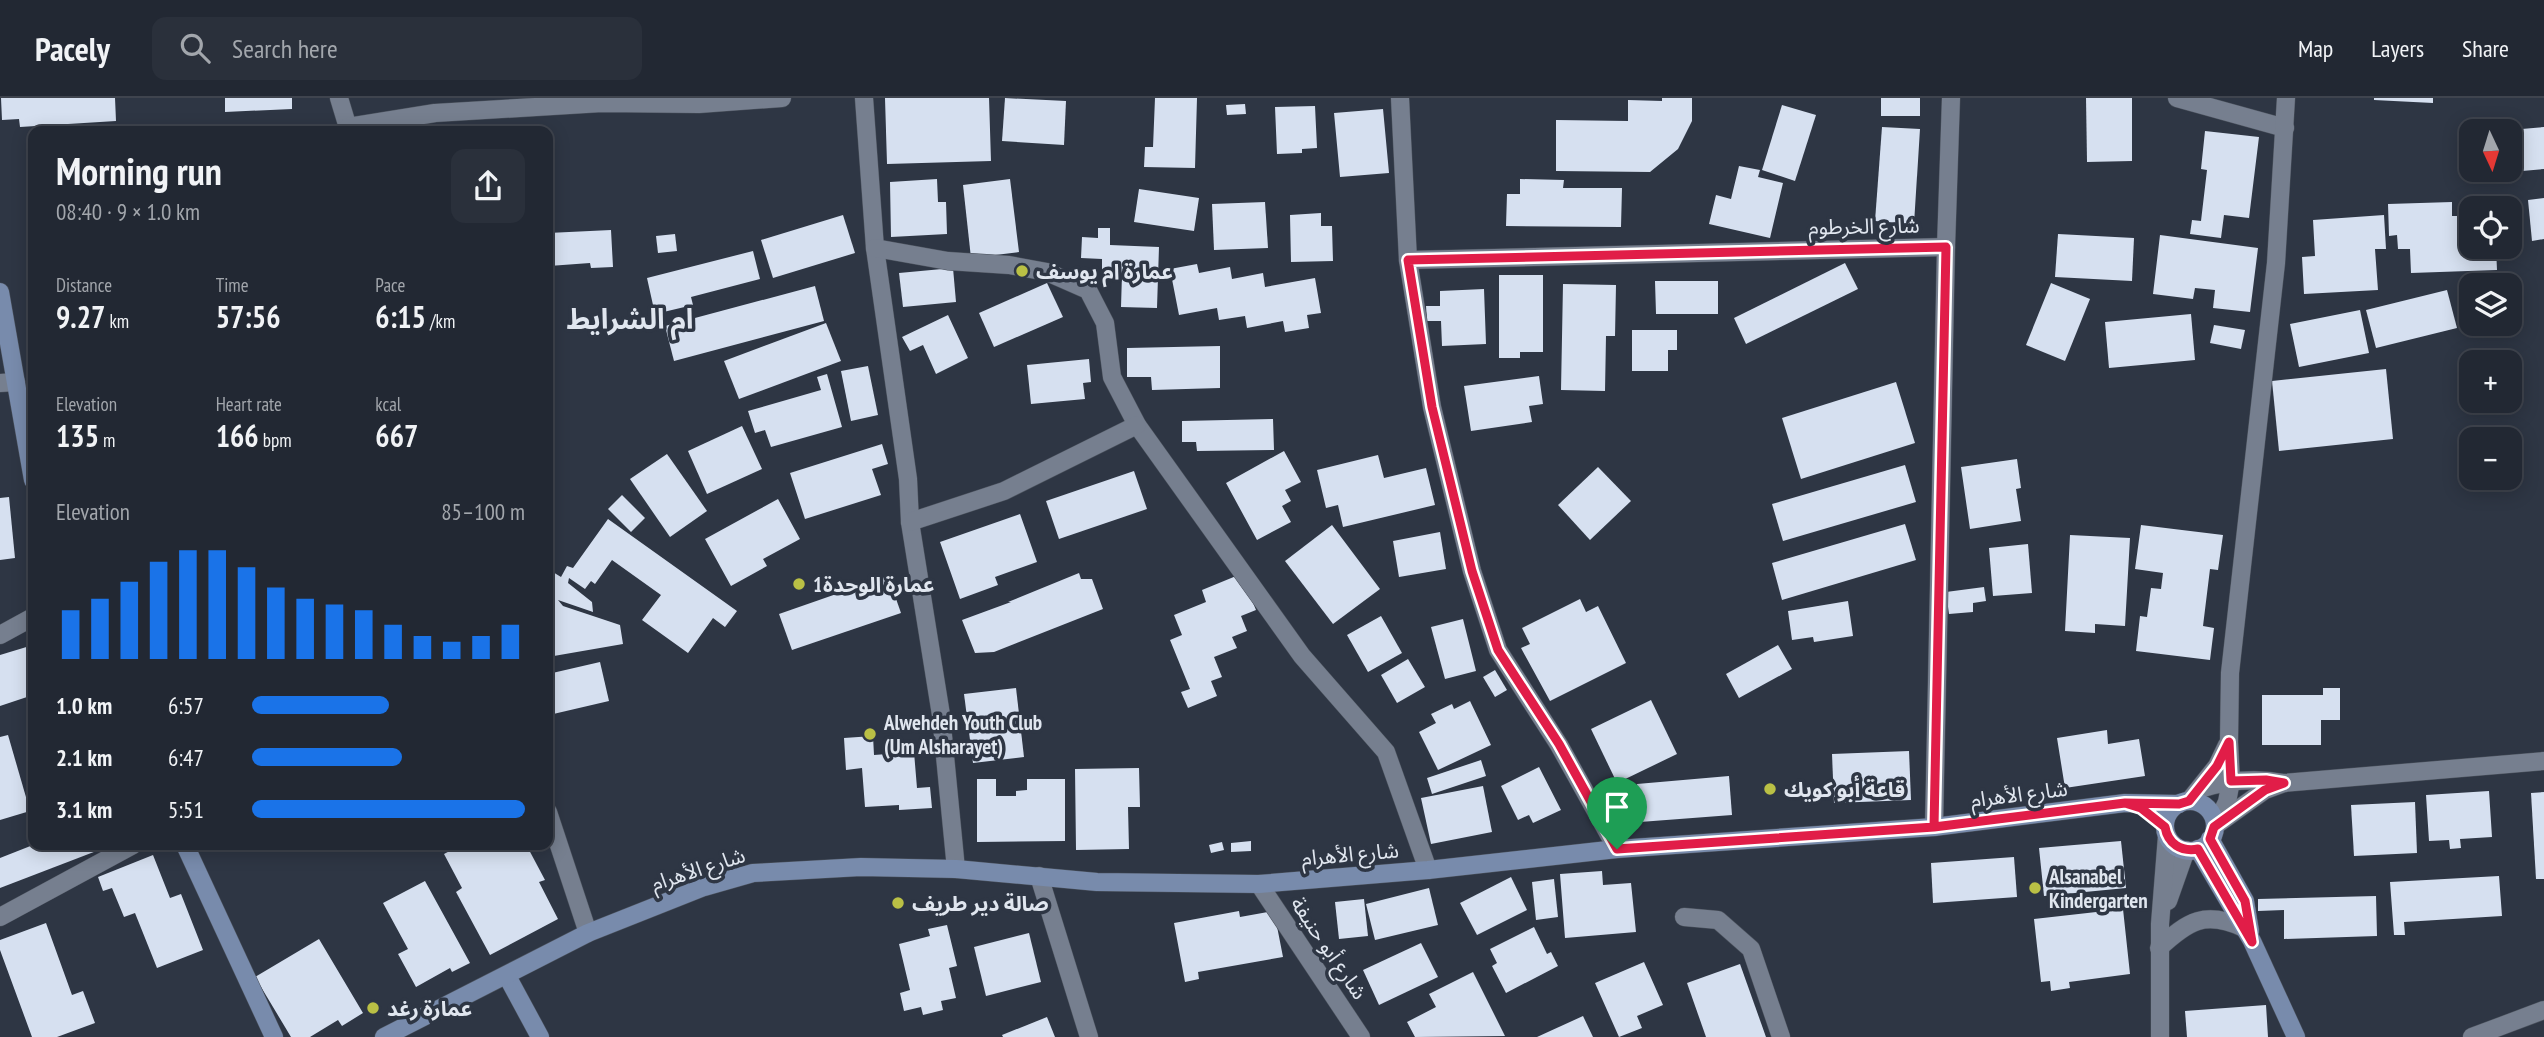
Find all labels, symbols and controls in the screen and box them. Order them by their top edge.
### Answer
search box [152,17,642,80]
text: Pacely [35,27,110,70]
icon: search [176,29,214,67]
text: Search here [232,32,338,65]
text: Map [2298,33,2333,64]
text: Layers [2371,33,2424,64]
text: Share [2462,33,2509,64]
north arrow [2459,119,2522,182]
map controls [2459,119,2522,490]
text: Morning run [56,146,222,195]
button: share [451,149,525,223]
button: locate [2459,196,2522,259]
text: 08:40 · 9 × 1.0 km [56,197,200,226]
street label: شارع الخرطوم [1808,212,1920,243]
place label: عمارة ام يوسف [1036,258,1173,288]
marker: عمارة ام يوسف [1014,263,1030,279]
text: Distance [56,273,112,297]
text: Time [216,273,249,297]
text: Pace [375,273,405,297]
button: layers [2459,273,2522,336]
text: 9.27 [56,297,105,336]
text: 57:56 [216,297,281,336]
text: 6:15 [375,297,426,336]
district label: ام الشرايط [567,300,693,341]
text: km [105,309,129,333]
text: /km [426,309,455,333]
button: + [2459,350,2522,413]
text: Elevation [56,392,117,416]
text: Heart rate [216,392,282,416]
text: kcal [375,392,401,416]
text: 135 [56,416,99,455]
text: 166 [216,416,259,455]
text: 667 [375,416,418,455]
button: − [2459,427,2522,490]
text: m [99,428,115,452]
text: bpm [259,428,292,452]
text: Elevation [56,497,130,526]
text: 85–100 m [441,497,525,526]
place label: عمارة الوحدة1 [813,571,935,598]
marker: عمارة الوحدة1 [791,576,807,592]
text: 1.0 km [56,691,112,720]
text: 6:57 [168,691,204,720]
place label: Alwehdeh Youth Club (Um Alsharayet) [883,709,1042,760]
marker: Alwehdeh Youth Club (Um Alsharayet) [862,726,878,742]
text: 2.1 km [56,743,112,772]
text: 6:47 [168,743,204,772]
place label: قاعة أبو كويك [1784,775,1905,803]
street label: شارع الأهرام [1969,775,2069,816]
pin [1587,777,1647,849]
marker: قاعة أبو كويك [1762,781,1778,797]
icon: arrive [1598,788,1636,826]
text: 3.1 km [56,795,112,824]
text: 5:51 [168,795,204,824]
street label: شارع الأهرام [1300,836,1400,875]
street label: شارع الأهرام [647,841,750,900]
place label: Alsanabel Kindergarten [2048,863,2148,914]
marker: Alsanabel Kindergarten [2027,880,2043,896]
place label: صالة دير طريف [912,890,1049,917]
street label: شارع أبو حنيفة [1283,891,1373,1006]
marker: صالة دير طريف [890,895,906,911]
place label: عمارة رغد [387,995,472,1022]
marker: عمارة رغد [365,1000,381,1016]

